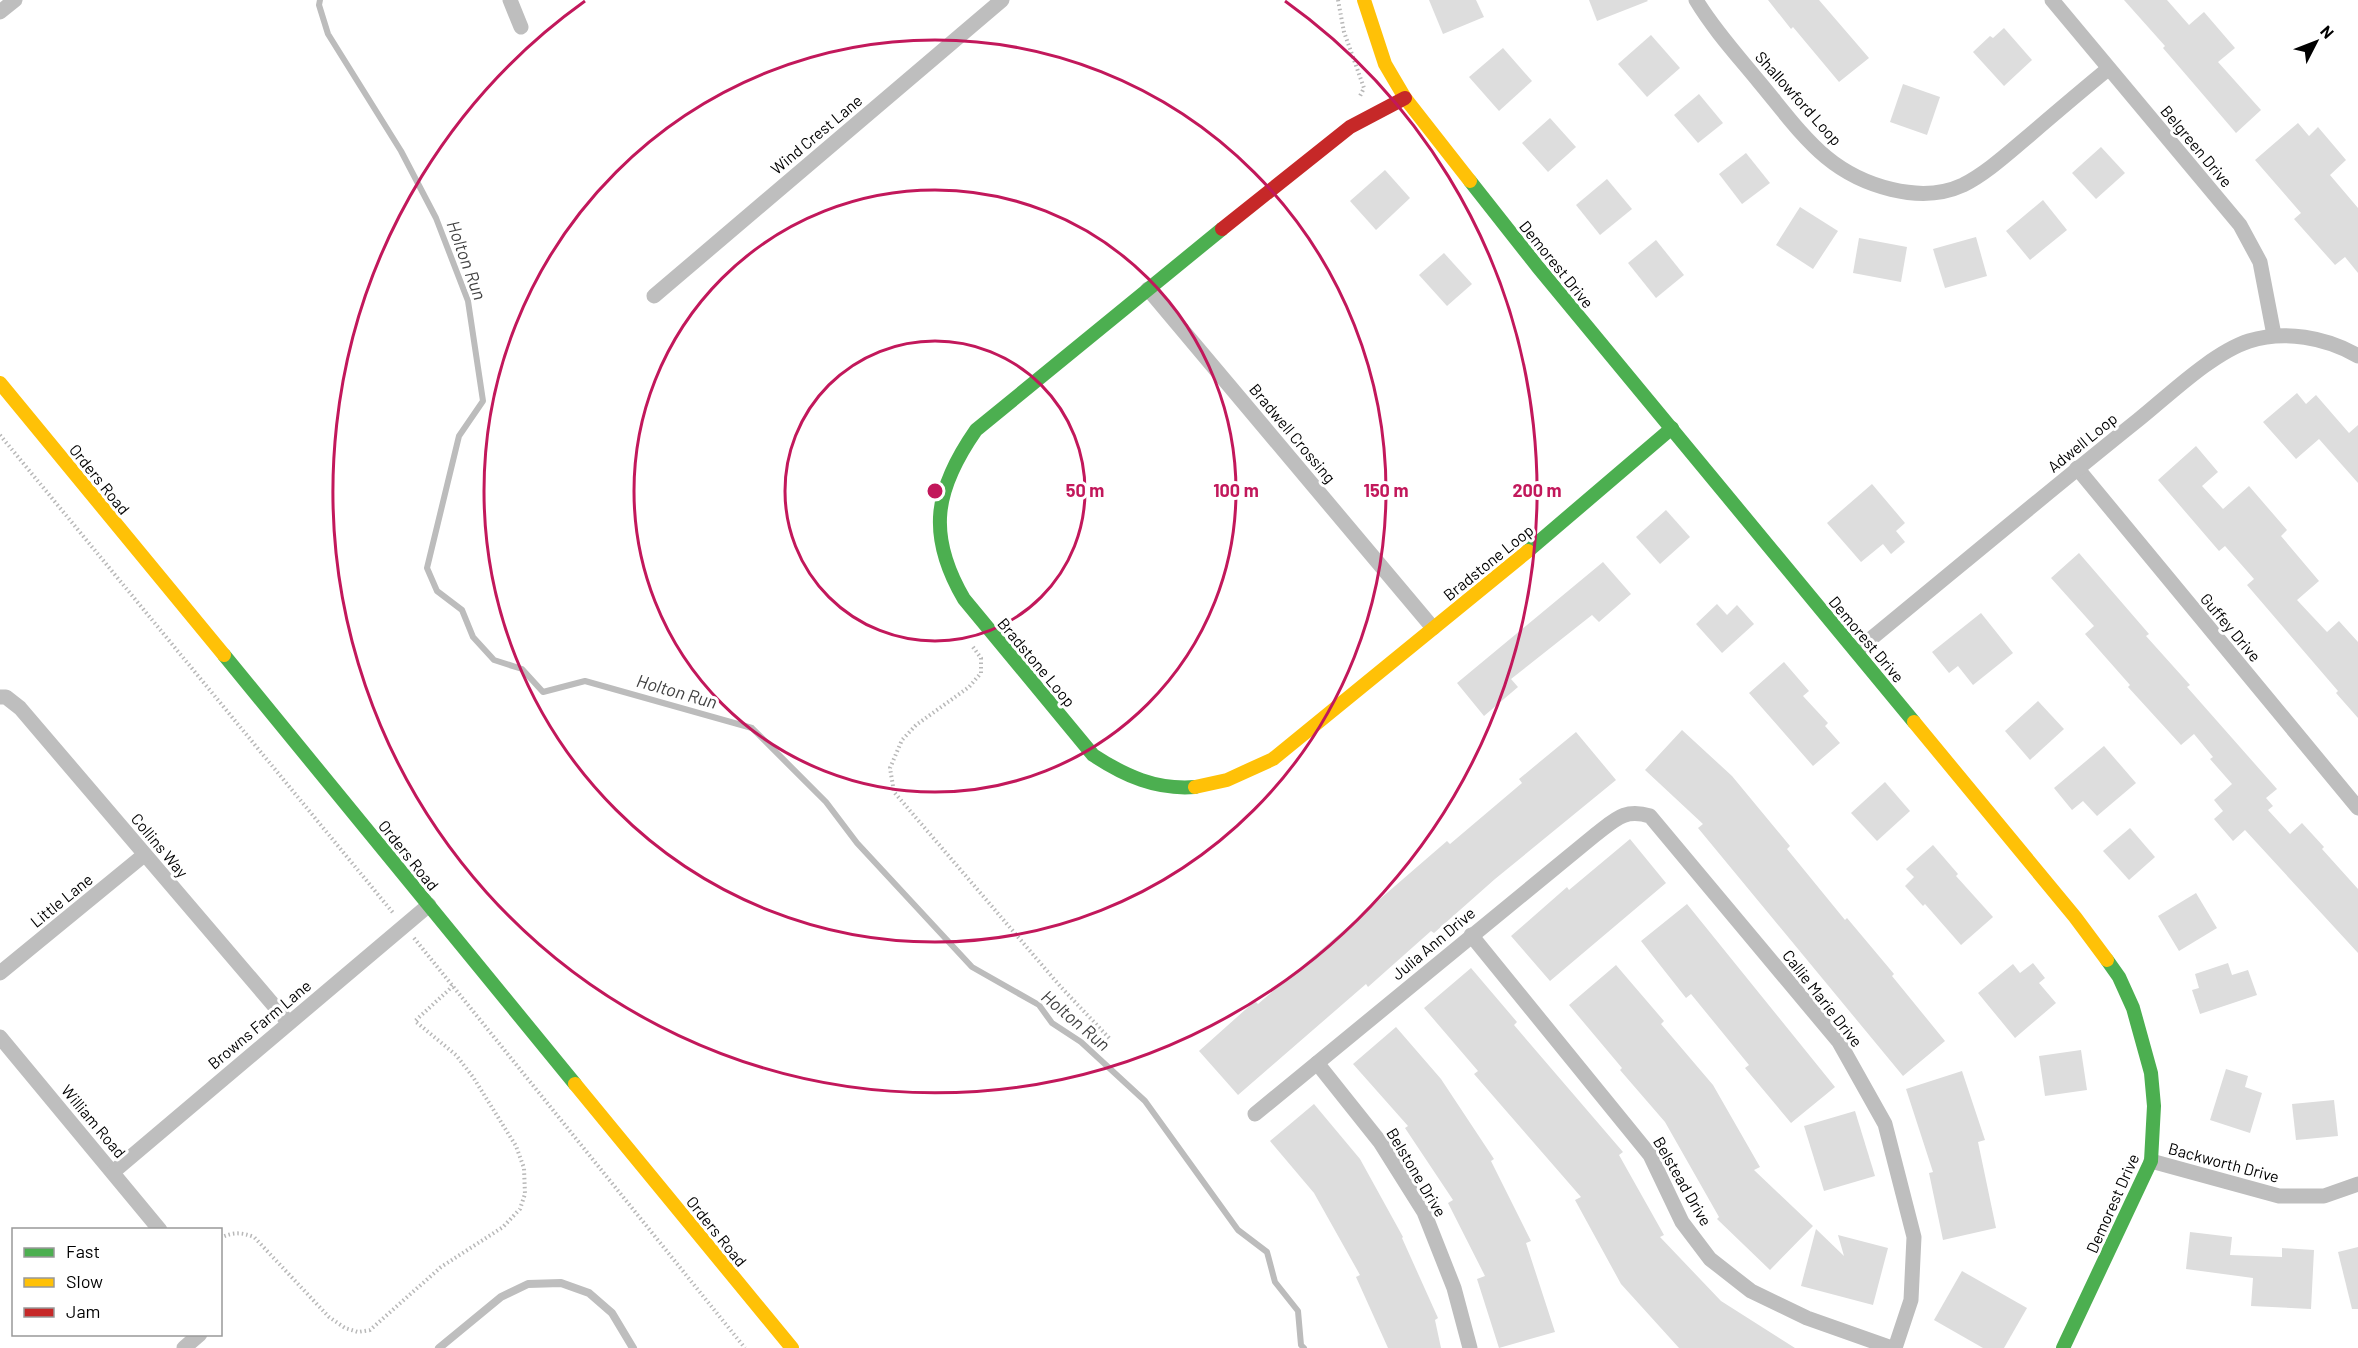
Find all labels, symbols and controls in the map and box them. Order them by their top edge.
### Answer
north arrow [2286,12,2346,72]
text: N [2317,21,2338,42]
street label: Shallowford Loop [1752,47,1846,149]
street label: Wind Crest Lane [766,90,866,178]
street label: Belgreen Drive [2157,101,2237,191]
water label: Holton Run [442,217,492,303]
street label: Demorest Drive [1516,217,1598,311]
street label: Bradwell Crossing [1246,380,1340,486]
street label: Adwell Loop [2043,408,2121,476]
street label: Orders Road [66,440,134,518]
text: 50 m [1066,479,1104,501]
text: 100 m [1213,479,1259,501]
text: 150 m [1364,479,1408,501]
text: 200 m [1512,479,1562,501]
centre of rings [925,481,945,501]
street label: Bradstone Loop [1439,520,1537,604]
street label: Guffey Drive [2197,589,2265,665]
street label: Demorest Drive [1825,592,1909,686]
street label: Bradstone Loop [994,614,1080,710]
water label: Holton Run [634,669,720,713]
street label: Collins Way [128,809,193,881]
street label: Orders Road [375,816,443,894]
street label: Little Lane [26,869,96,931]
street label: Julia Ann Drive [1388,903,1478,983]
street label: Callie Marie Drive [1779,946,1867,1050]
street label: Browns Farm Lane [204,975,314,1073]
water label: Holton Run [1037,985,1115,1055]
street label: William Road [58,1081,130,1161]
street label: Belstone Drive [1383,1124,1451,1220]
street label: Belstead Drive [1650,1133,1716,1229]
street label: Backworth Drive [2167,1138,2281,1186]
street label: Demorest Drive [2082,1150,2142,1256]
street label: Orders Road [683,1192,751,1270]
legend [12,1228,222,1336]
text: Fast [66,1240,100,1262]
text: Slow [66,1270,103,1292]
text: Jam [66,1300,100,1322]

